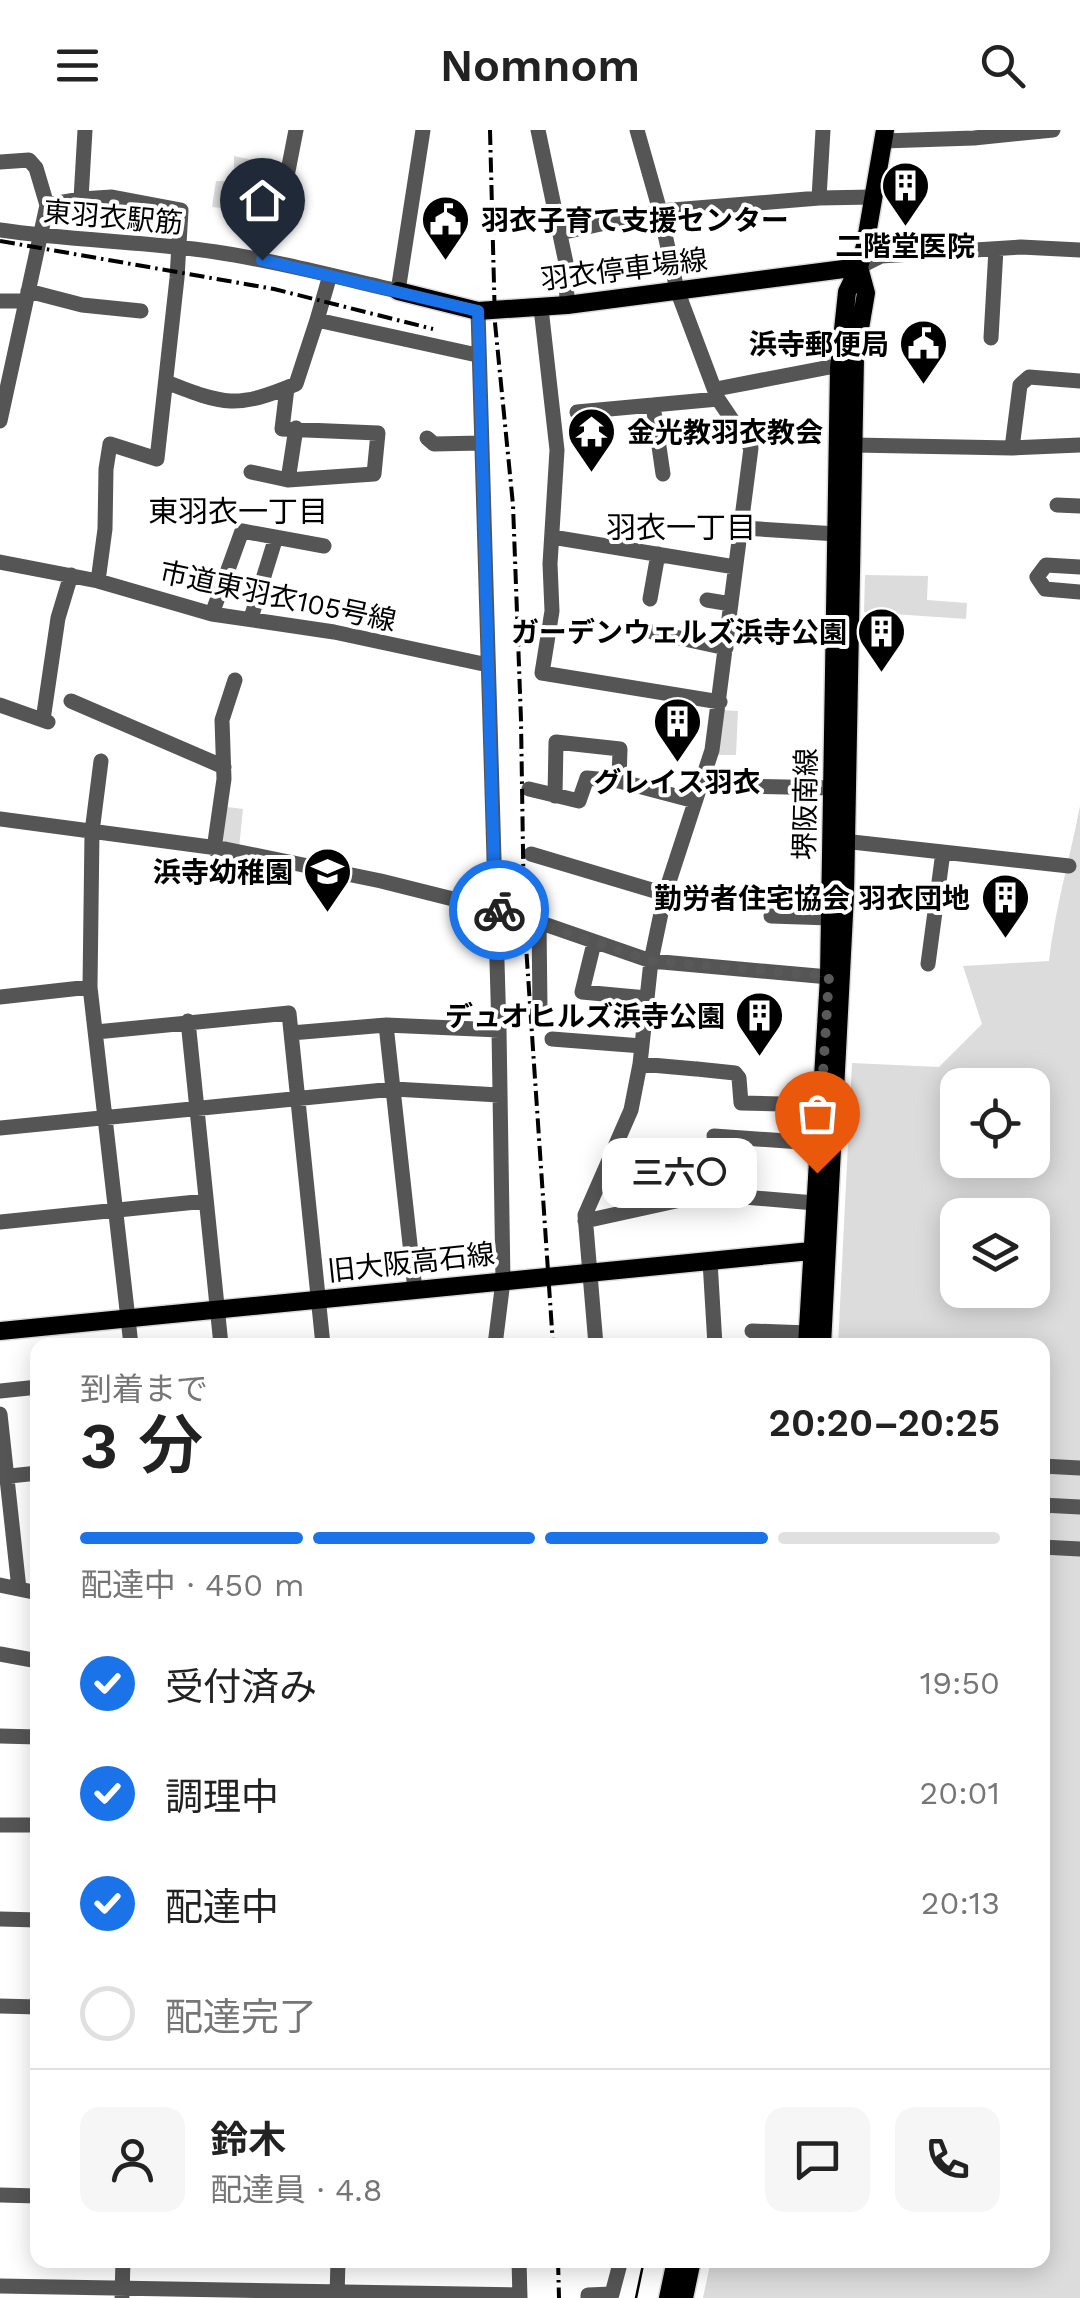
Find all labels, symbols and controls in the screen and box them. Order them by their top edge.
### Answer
icon: menu [50,38,105,93]
icon: search [975,38,1030,93]
text: Nomnom [440,39,640,92]
pin [220,158,305,261]
building icon: 二階堂医院 [879,160,931,228]
icon: home [235,173,290,228]
public building icon: 羽衣子育て支援センター [420,194,472,262]
street label: 東羽衣駅筋 [42,195,184,240]
place label: 羽衣子育て支援センター [481,204,789,237]
place label: 二階堂医院 [835,230,975,263]
street label: 羽衣停車場線 [539,243,709,296]
public building icon: 浜寺郵便局 [898,318,950,386]
place label: 浜寺郵便局 [749,328,889,361]
temple icon: 金光教羽衣教会 [566,406,618,474]
place label: 金光教羽衣教会 [627,416,823,449]
district label: 東羽衣一丁目 [148,494,328,529]
district label: 羽衣一丁目 [606,510,756,545]
street label: 市道東羽衣105号線 [157,555,399,638]
building icon: ガーデンウェルズ浜寺公園 [856,606,908,674]
place label: ガーデンウェルズ浜寺公園 [511,616,847,649]
building icon: グレイス羽衣 [651,696,703,764]
street label: 堺阪南線 [788,748,823,860]
place label: グレイス羽衣 [593,766,761,799]
school or university icon: 浜寺幼稚園 [302,846,354,914]
place label: 浜寺幼稚園 [153,856,293,889]
courier [449,860,549,960]
building icon: 勤労者住宅協会 羽衣団地 [979,872,1031,940]
place label: 勤労者住宅協会 羽衣団地 [654,882,970,915]
icon: bike [472,883,527,938]
building icon: デュオヒルズ浜寺公園 [734,990,786,1058]
place label: デュオヒルズ浜寺公園 [445,1000,725,1033]
map controls [940,1068,1050,1308]
button: locate [940,1068,1050,1178]
pin [775,1071,860,1174]
icon: bag [790,1086,845,1141]
callout: 三六〇 [602,1138,757,1208]
text: 三六〇 [631,1154,728,1192]
button: layers [940,1198,1050,1308]
street label: 旧大阪高石線 [326,1237,496,1288]
text: 到着まで [80,1370,208,1408]
text: 20:20–20:25 [769,1401,1000,1445]
text: 3 分 [80,1408,203,1484]
text: 配達中 · 450 m [80,1566,305,1604]
icon: check [80,1656,135,1711]
text: 19:50 [920,1664,1000,1702]
text: 受付済み [165,1665,317,1709]
icon: check [80,1766,135,1821]
text: 20:01 [920,1774,1000,1812]
text: 調理中 [165,1775,279,1819]
icon: check [80,1876,135,1931]
text: 20:13 [921,1884,1000,1922]
text: 配達中 [165,1885,279,1929]
text: 配達完了 [165,1995,317,2039]
button: person [80,2107,185,2212]
button: chat [765,2107,870,2212]
button: phone [895,2107,1000,2212]
text: 鈴木 [210,2118,286,2162]
text: 配達員 · 4.8 [210,2171,382,2209]

